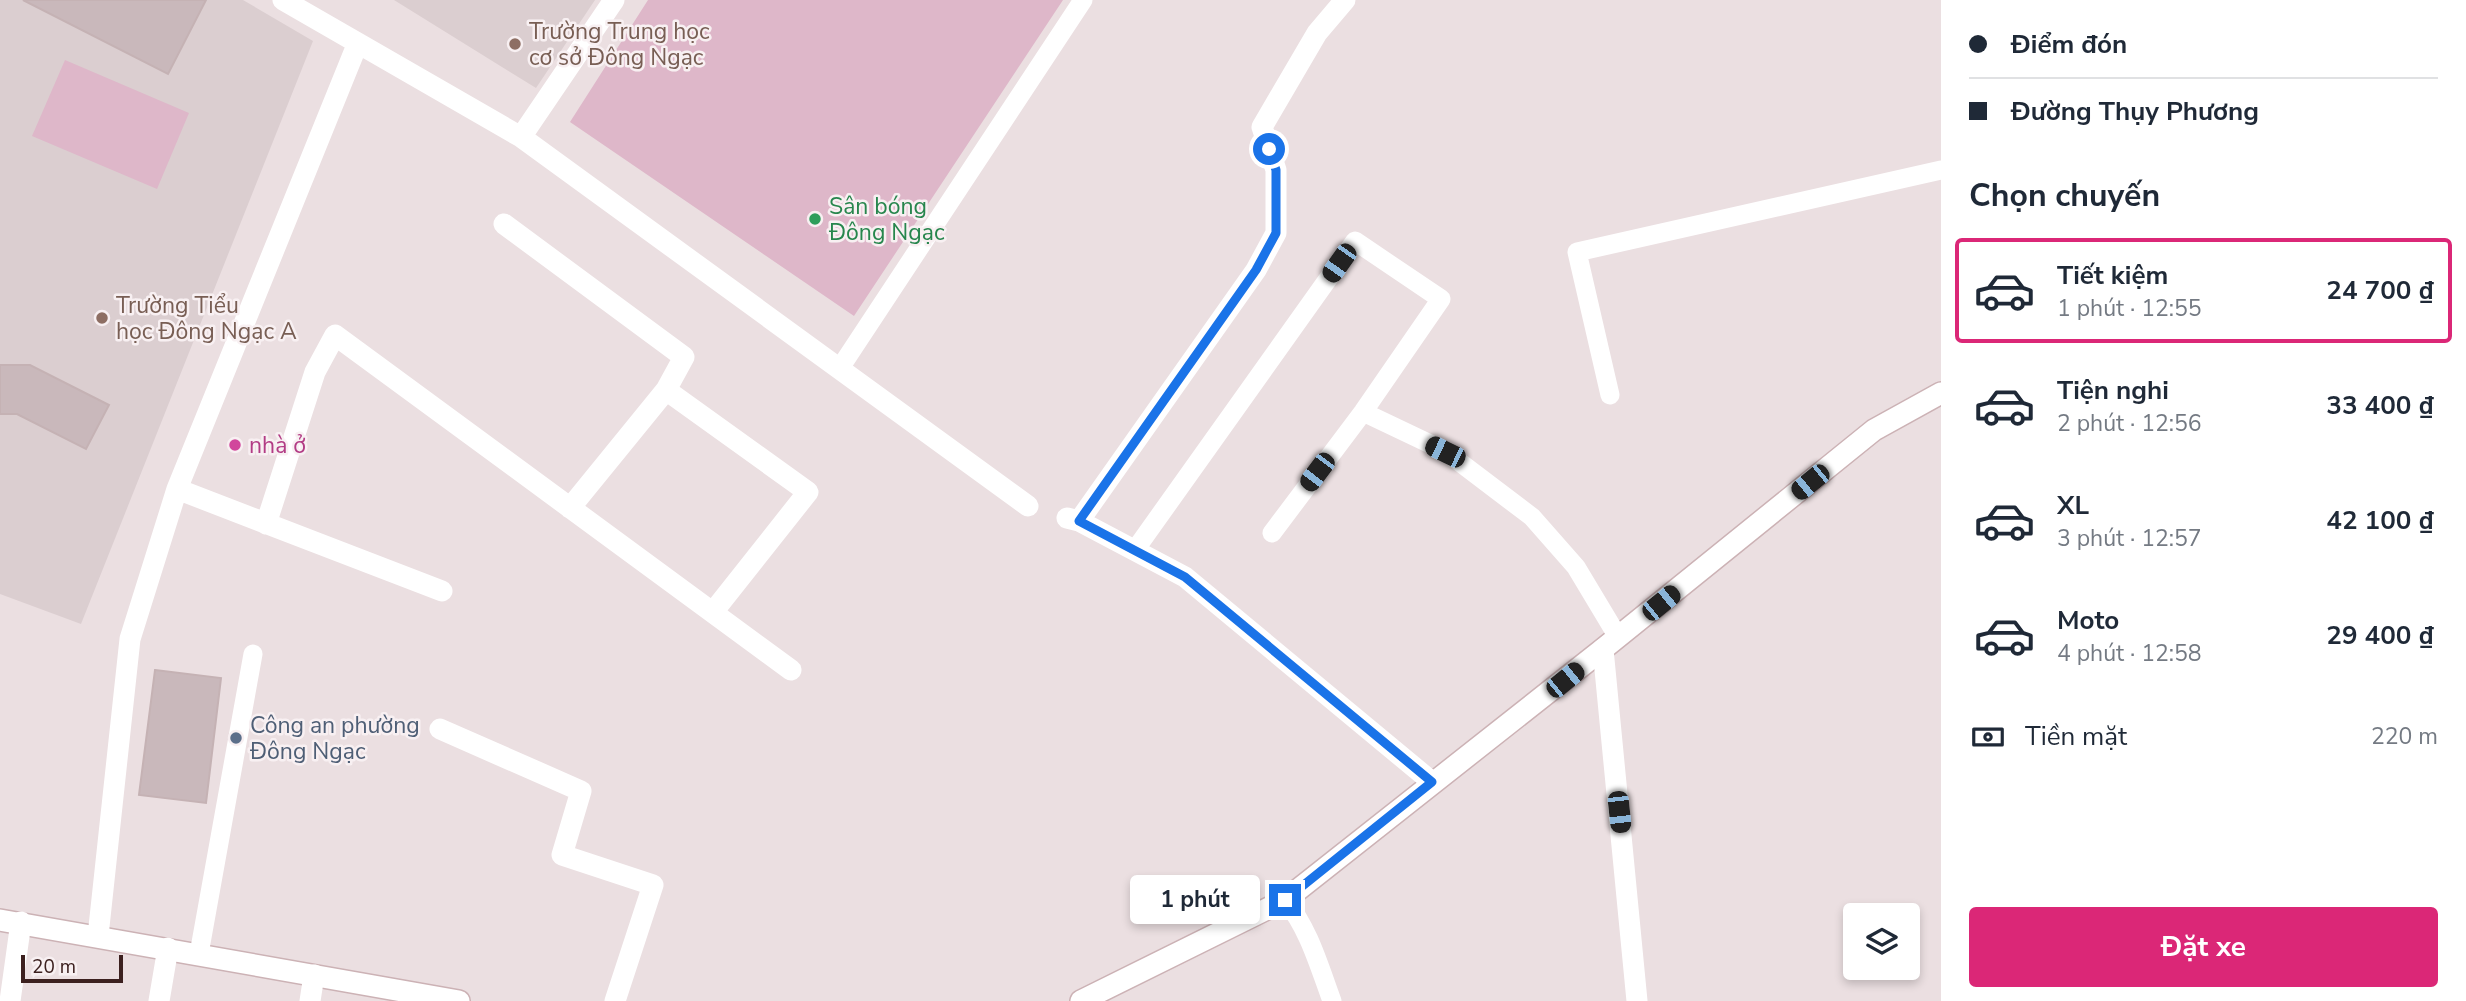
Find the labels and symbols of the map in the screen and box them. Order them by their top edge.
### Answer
place label: Trường Trung học cơ sở Đông Ngạc [529,16,710,73]
marker: Trường Trung học cơ sở Đông Ngạc [507,36,523,52]
route start [1253,133,1285,165]
place label: Sân bóng Đông Ngạc [828,191,945,248]
marker: Sân bóng Đông Ngạc [807,211,823,227]
car [1319,240,1360,286]
place label: Trường Tiểu học Đông Ngạc A [116,290,297,347]
marker: Trường Tiểu học Đông Ngạc A [94,310,110,326]
place label: nhà ở [249,430,306,461]
car [1422,433,1469,471]
marker: nhà ở [227,437,243,453]
car [1296,449,1339,495]
car [1788,461,1833,503]
car [1639,582,1684,624]
car [1543,659,1588,701]
place label: Công an phường Đông Ngạc [249,710,420,767]
marker: Công an phường Đông Ngạc [228,730,244,746]
car [1607,790,1632,834]
callout: 1 phút [1131,876,1260,925]
route end [1269,884,1301,916]
scale bar [21,952,122,984]

